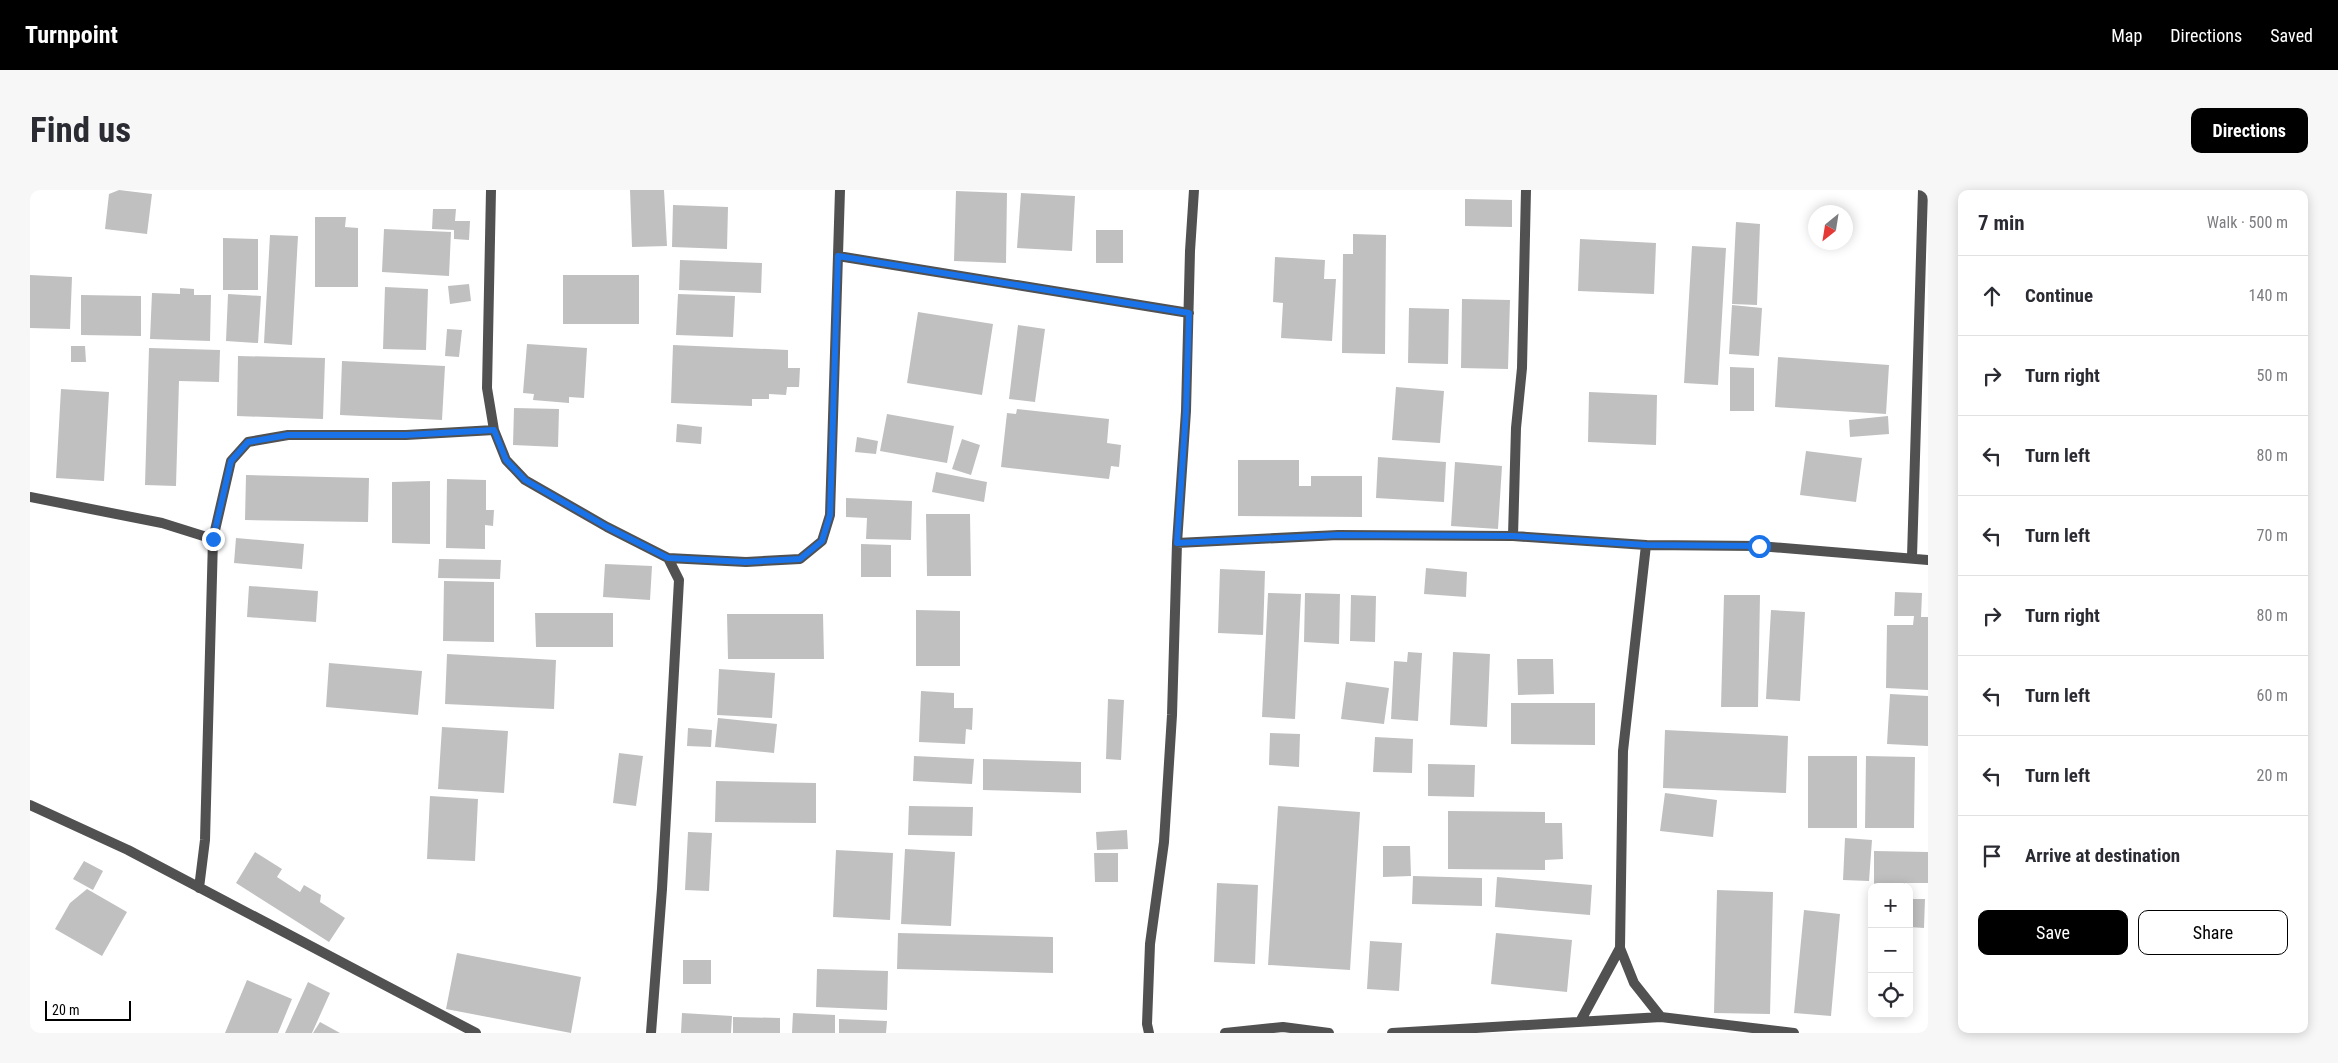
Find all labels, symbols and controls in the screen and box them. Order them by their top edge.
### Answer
text: Turnpoint [25,21,118,49]
text: Map [2111,25,2142,46]
text: Directions [2170,25,2242,46]
text: Saved [2270,25,2313,46]
button: Directions [2191,108,2308,153]
text: Find us [30,110,131,151]
north arrow [1808,205,1853,250]
text: 7 min [1978,211,2025,235]
text: Walk · 500 m [2207,213,2288,232]
icon: ahead [1978,282,2006,310]
text: Continue [2025,284,2093,307]
text: 140 m [2249,286,2288,305]
icon: right [1978,362,2006,390]
text: Turn right [2025,364,2100,387]
text: 50 m [2256,366,2288,385]
icon: left [1978,442,2006,470]
text: Turn left [2025,444,2090,467]
text: 80 m [2256,446,2288,465]
icon: left [1978,522,2006,550]
text: Turn left [2025,524,2090,547]
text: 70 m [2256,526,2288,545]
route end [202,528,225,551]
route start [1748,535,1771,558]
icon: right [1978,602,2006,630]
text: Turn right [2025,604,2100,627]
text: 80 m [2256,606,2288,625]
icon: left [1978,682,2006,710]
text: Turn left [2025,684,2090,707]
text: 60 m [2256,686,2288,705]
icon: left [1978,762,2006,790]
text: Turn left [2025,764,2090,787]
text: 20 m [2256,766,2288,785]
icon: arrive [1978,842,2006,870]
text: Arrive at destination [2025,844,2180,867]
map controls [1868,883,1913,1018]
button: + [1868,883,1913,928]
button: Save [1978,910,2128,955]
button: Share [2138,910,2288,955]
button: − [1868,928,1913,973]
button: locate [1868,973,1913,1018]
scale bar [45,998,131,1021]
text: 20 m [52,1002,80,1018]

